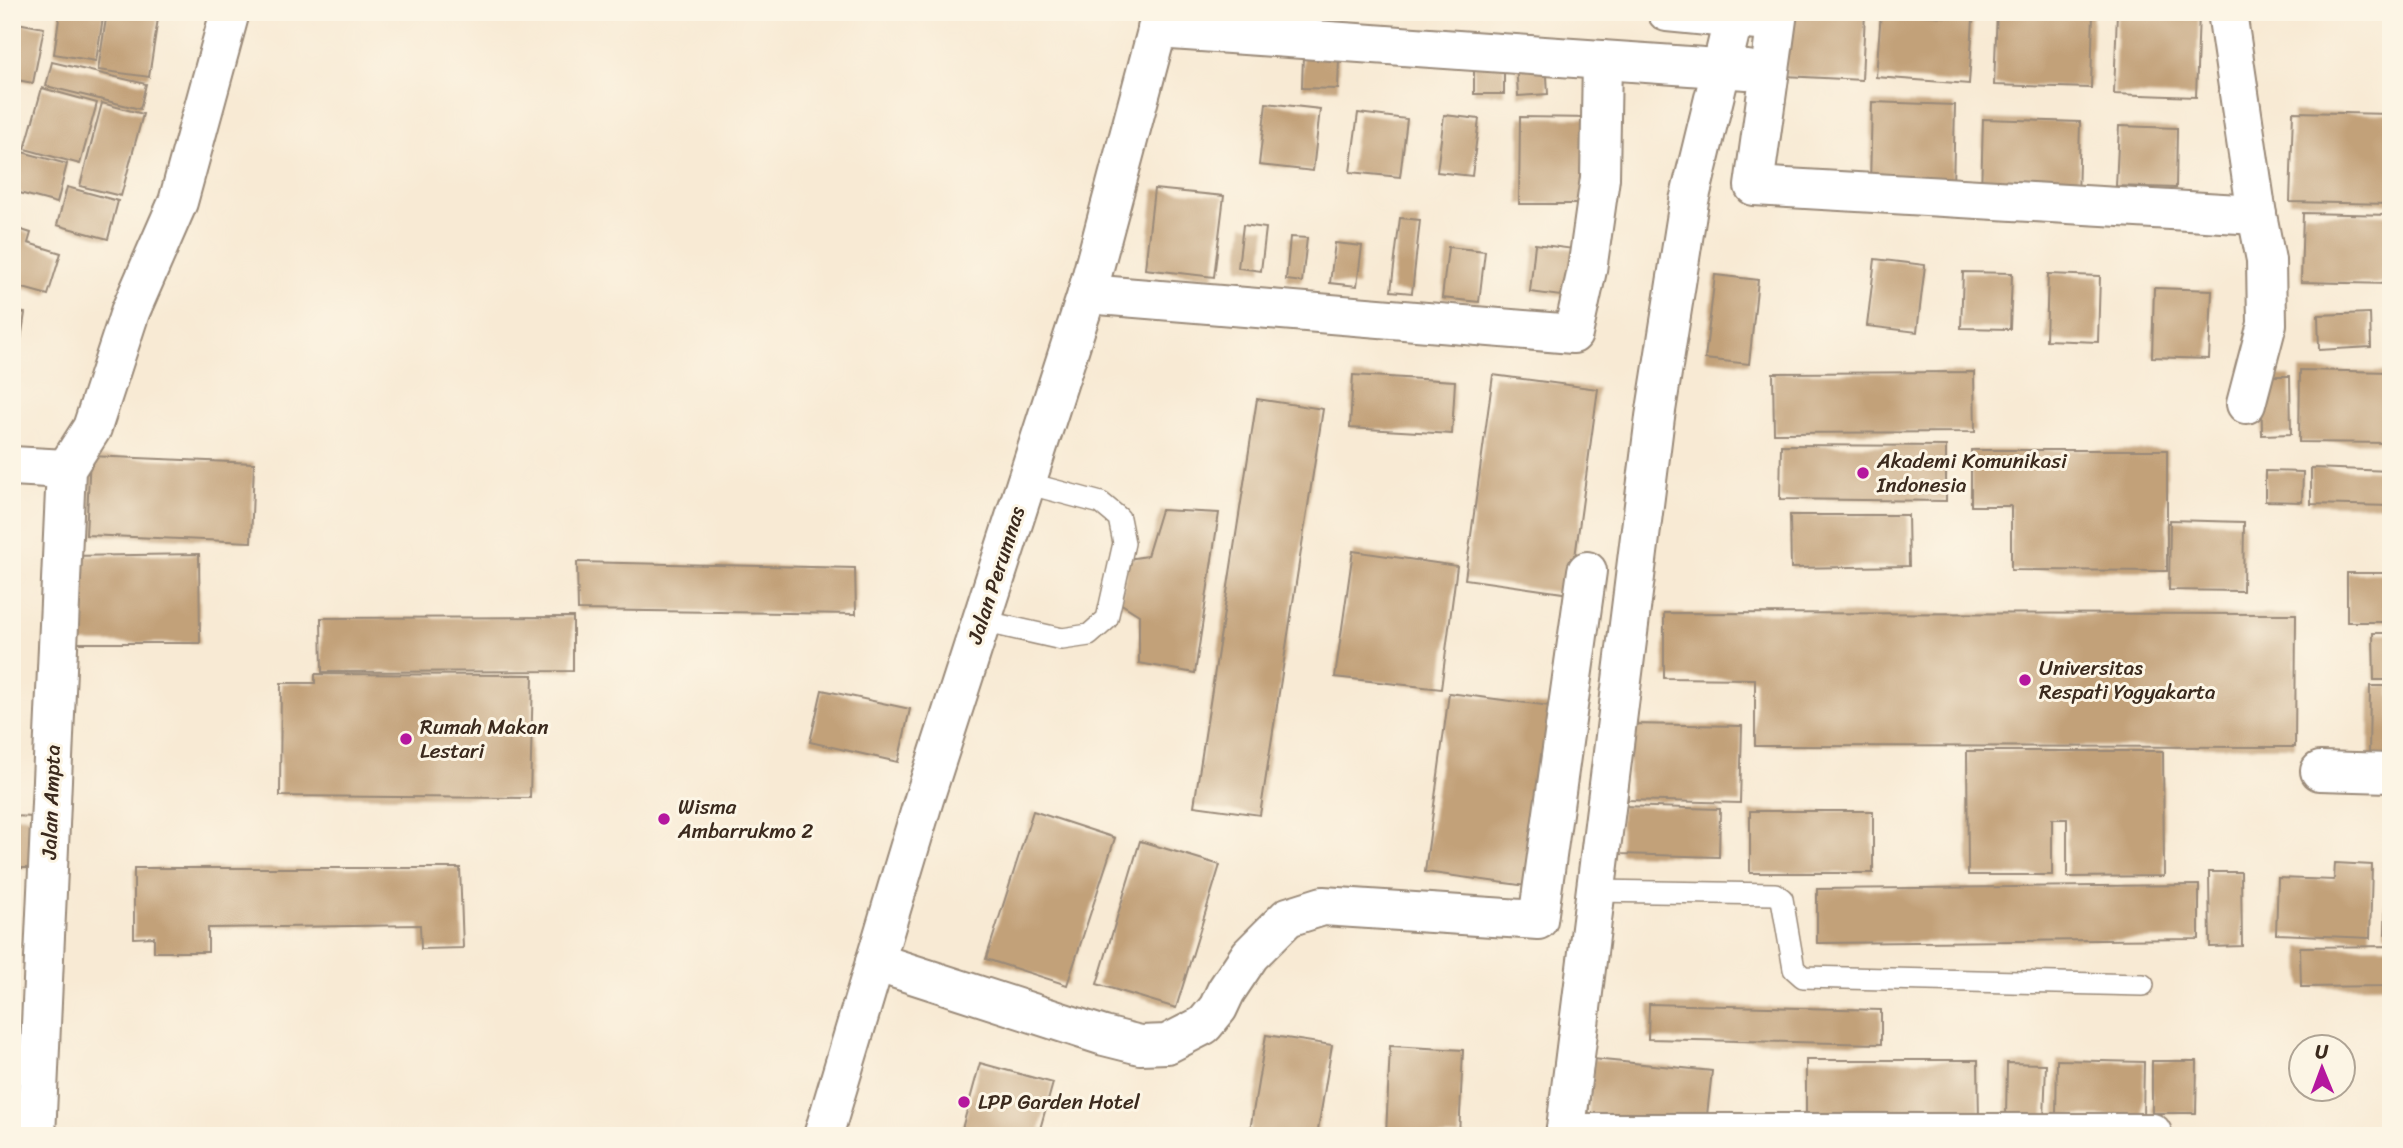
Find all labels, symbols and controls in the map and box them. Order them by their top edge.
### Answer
place label: Akademi Komunikasi Indonesia [1876,442,2068,504]
marker: Akademi Komunikasi Indonesia [1855,465,1871,481]
street label: Jalan Perumnas [956,501,1036,650]
place label: Universitas Respati Yogyakarta [2039,649,2216,711]
marker: Universitas Respati Yogyakarta [2017,672,2033,688]
place label: Rumah Makan Lestari [420,708,549,770]
marker: Rumah Makan Lestari [398,731,414,747]
street label: Jalan Ampta [30,744,72,861]
place label: Wisma Ambarrukmo 2 [677,788,813,850]
marker: Wisma Ambarrukmo 2 [656,811,672,827]
north arrow [2288,1032,2358,1102]
text: U [2315,1035,2330,1068]
place label: LPP Garden Hotel [978,1083,1141,1121]
marker: LPP Garden Hotel [956,1094,972,1110]

